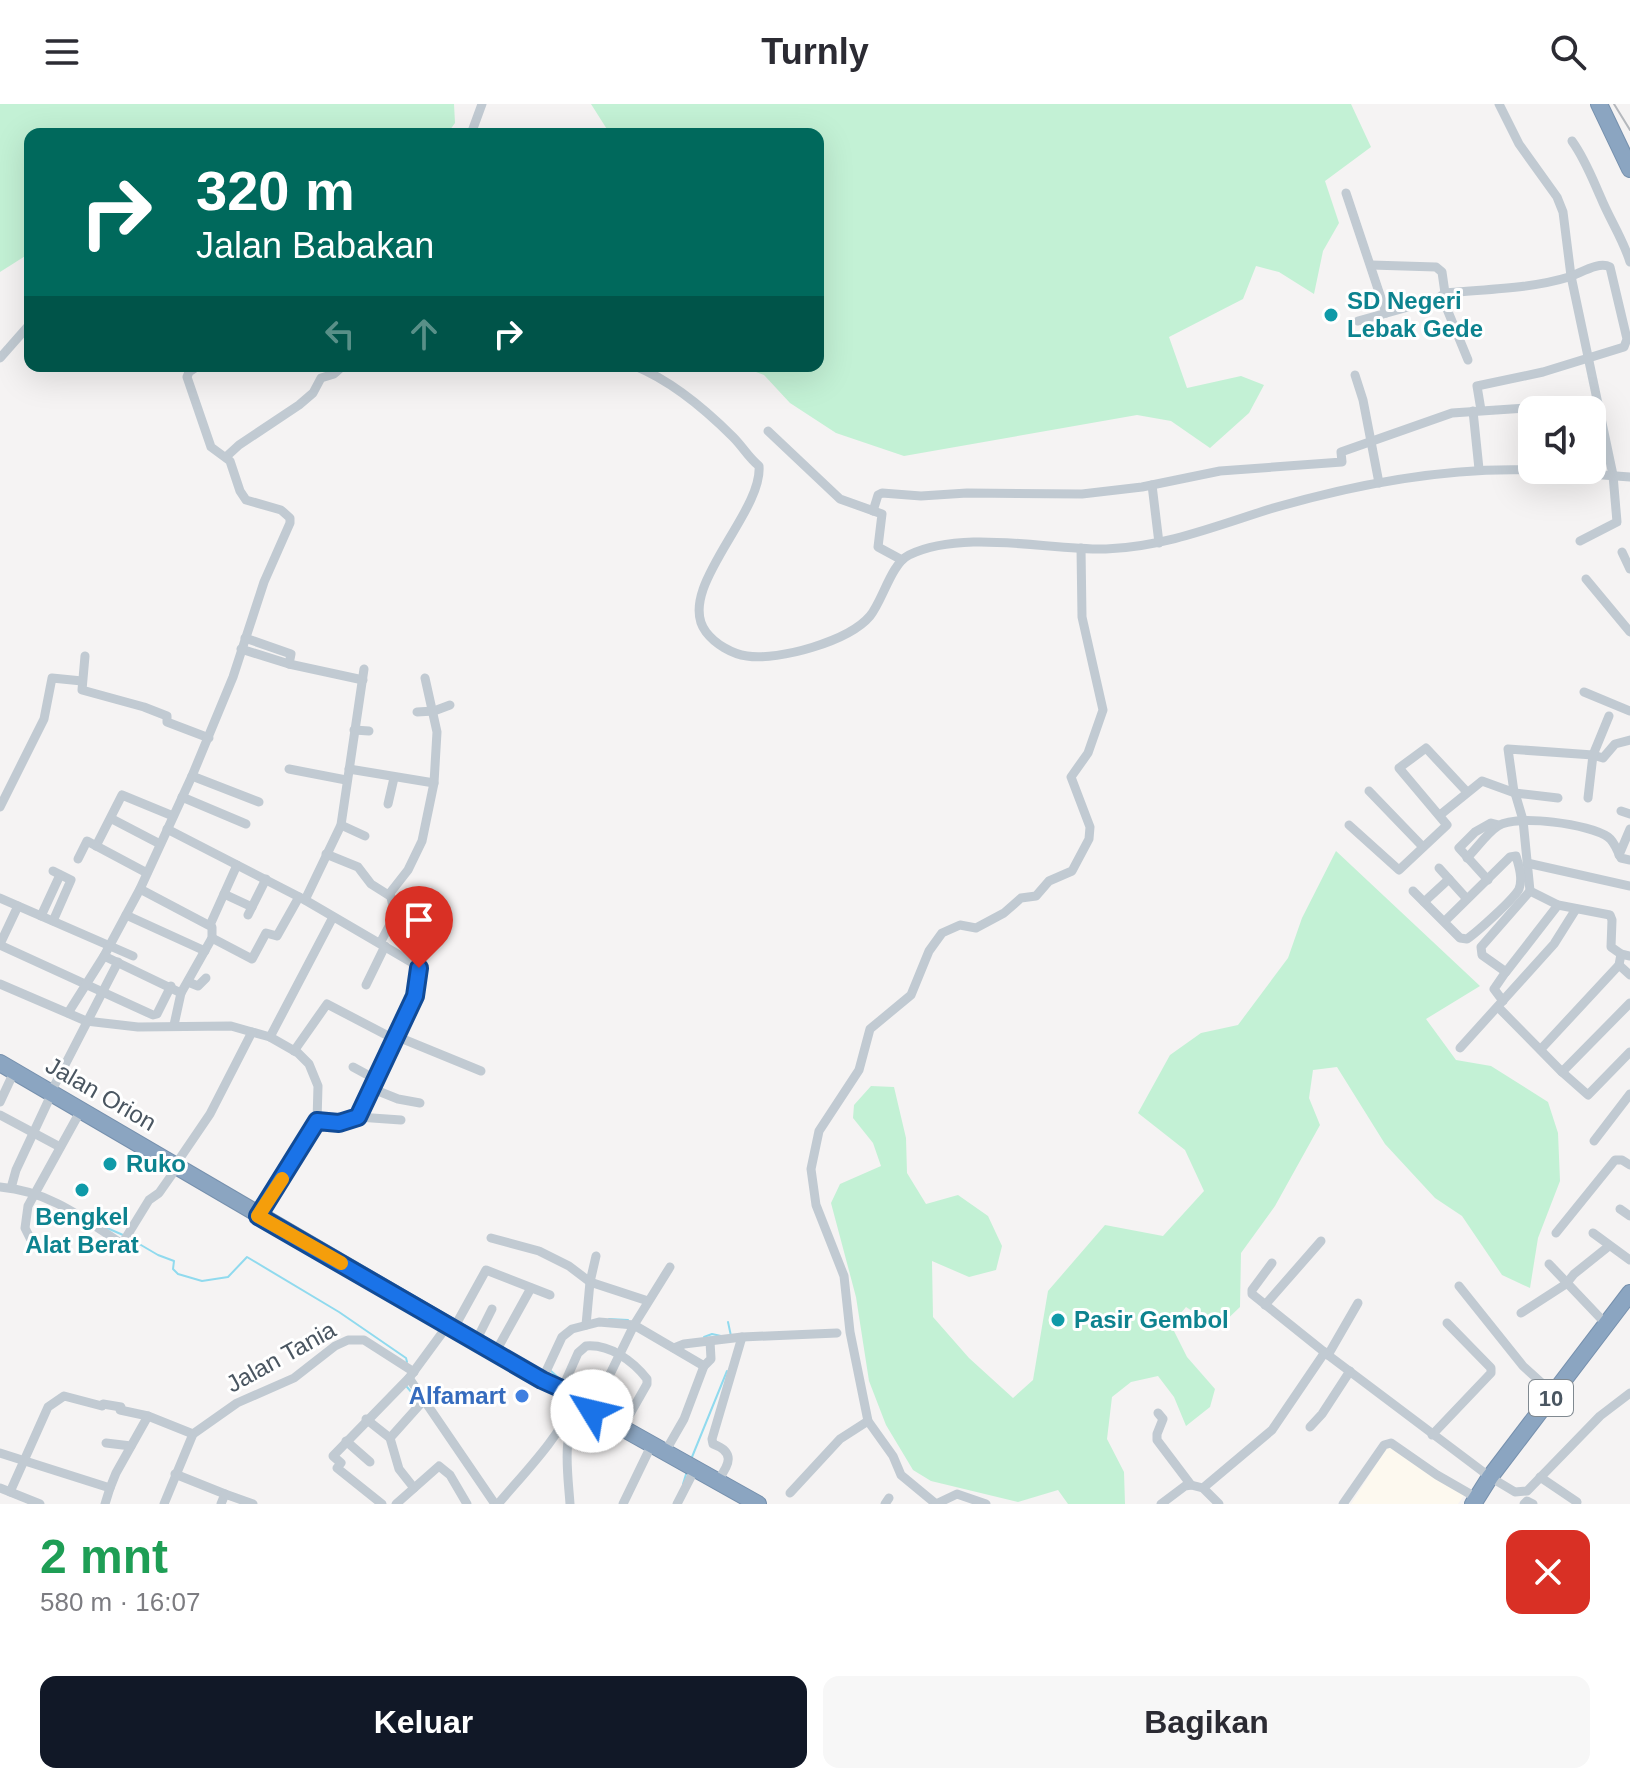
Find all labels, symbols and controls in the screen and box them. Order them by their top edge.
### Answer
icon: menu [40,30,84,74]
icon: search [1546,30,1590,74]
text: Turnly [761,31,869,72]
text: 320 m [196,159,355,222]
icon: right [64,160,168,264]
text: Jalan Babakan [196,225,434,266]
place label: SD Negeri Lebak Gede [1347,287,1483,342]
marker: SD Negeri Lebak Gede [1322,306,1340,324]
icon: left [318,312,362,356]
icon: ahead [402,312,446,356]
icon: right [486,312,530,356]
map controls [1518,396,1606,484]
button: sound [1518,396,1606,484]
pin [385,886,453,968]
icon: arrive [397,898,441,942]
street label: Jalan Orion [41,1051,161,1136]
place label: Ruko [126,1150,186,1177]
marker: Ruko [101,1155,119,1173]
marker: Bengkel Alat Berat [73,1181,91,1199]
place label: Bengkel Alat Berat [25,1203,139,1258]
place label: Pasir Gembol [1074,1306,1229,1333]
marker: Pasir Gembol [1049,1311,1067,1329]
street label: Jalan Tania [221,1315,341,1398]
position arrow [550,1369,634,1453]
road number: 10 [1529,1380,1573,1416]
place label: Alfamart [409,1382,506,1409]
marker: Alfamart [513,1387,531,1405]
text: 2 mnt [40,1530,168,1583]
button: close [1506,1530,1590,1614]
text: 580 m · 16:07 [40,1587,200,1617]
button: Keluar [40,1676,807,1768]
button: Bagikan [823,1676,1590,1768]

